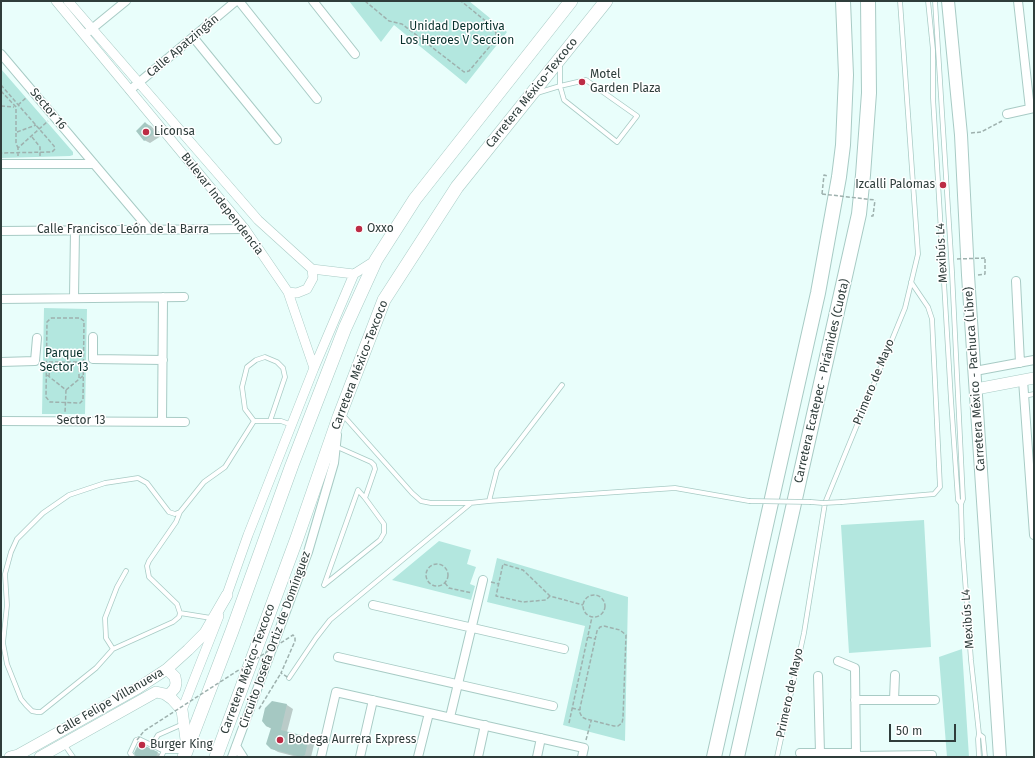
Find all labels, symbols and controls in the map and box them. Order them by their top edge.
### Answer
street label: Calle Apatzingán [144,12,222,80]
park label: Unidad Deportiva Los Heroes V Seccion [400,20,514,48]
street label: Carretera México-Texcoco [483,35,581,151]
place label: Motel Garden Plaza [590,68,661,96]
marker: Motel Garden Plaza [577,77,587,87]
street label: Sector 16 [27,85,69,133]
place label: Liconsa [154,125,195,139]
marker: Liconsa [141,127,151,137]
street label: Bulevar Independencia [178,150,266,258]
place label: Izcalli Palomas [855,178,935,192]
marker: Izcalli Palomas [938,180,948,190]
place label: Oxxo [367,222,394,236]
street label: Calle Francisco León de la Barra [37,223,209,237]
street label: Mexibús L4 [933,223,951,283]
marker: Oxxo [354,224,364,234]
street label: Carretera Ecatepec - Pirámides (Cuota) [791,277,853,485]
street label: Carretera México - Pachuca (Libre) [961,286,989,472]
street label: Carretera México-Texcoco [329,298,391,432]
street label: Primero de Mayo [850,337,898,427]
park label: Parque Sector 13 [40,347,88,375]
street label: Sector 13 [57,414,105,428]
street label: Circuito Josefa Ortiz de Domínguez [236,550,314,730]
street label: Mexibús L4 [959,589,977,649]
street label: Carretera México-Texcoco [218,602,278,736]
street label: Primero de Mayo [773,647,807,739]
street label: Calle Felipe Villanueva [54,665,166,739]
scale bar [891,716,958,742]
text: 50 m [896,724,922,738]
place label: Bodega Aurrera Express [288,733,416,747]
marker: Bodega Aurrera Express [275,735,285,745]
place label: Burger King [150,738,213,752]
marker: Burger King [137,740,147,750]

